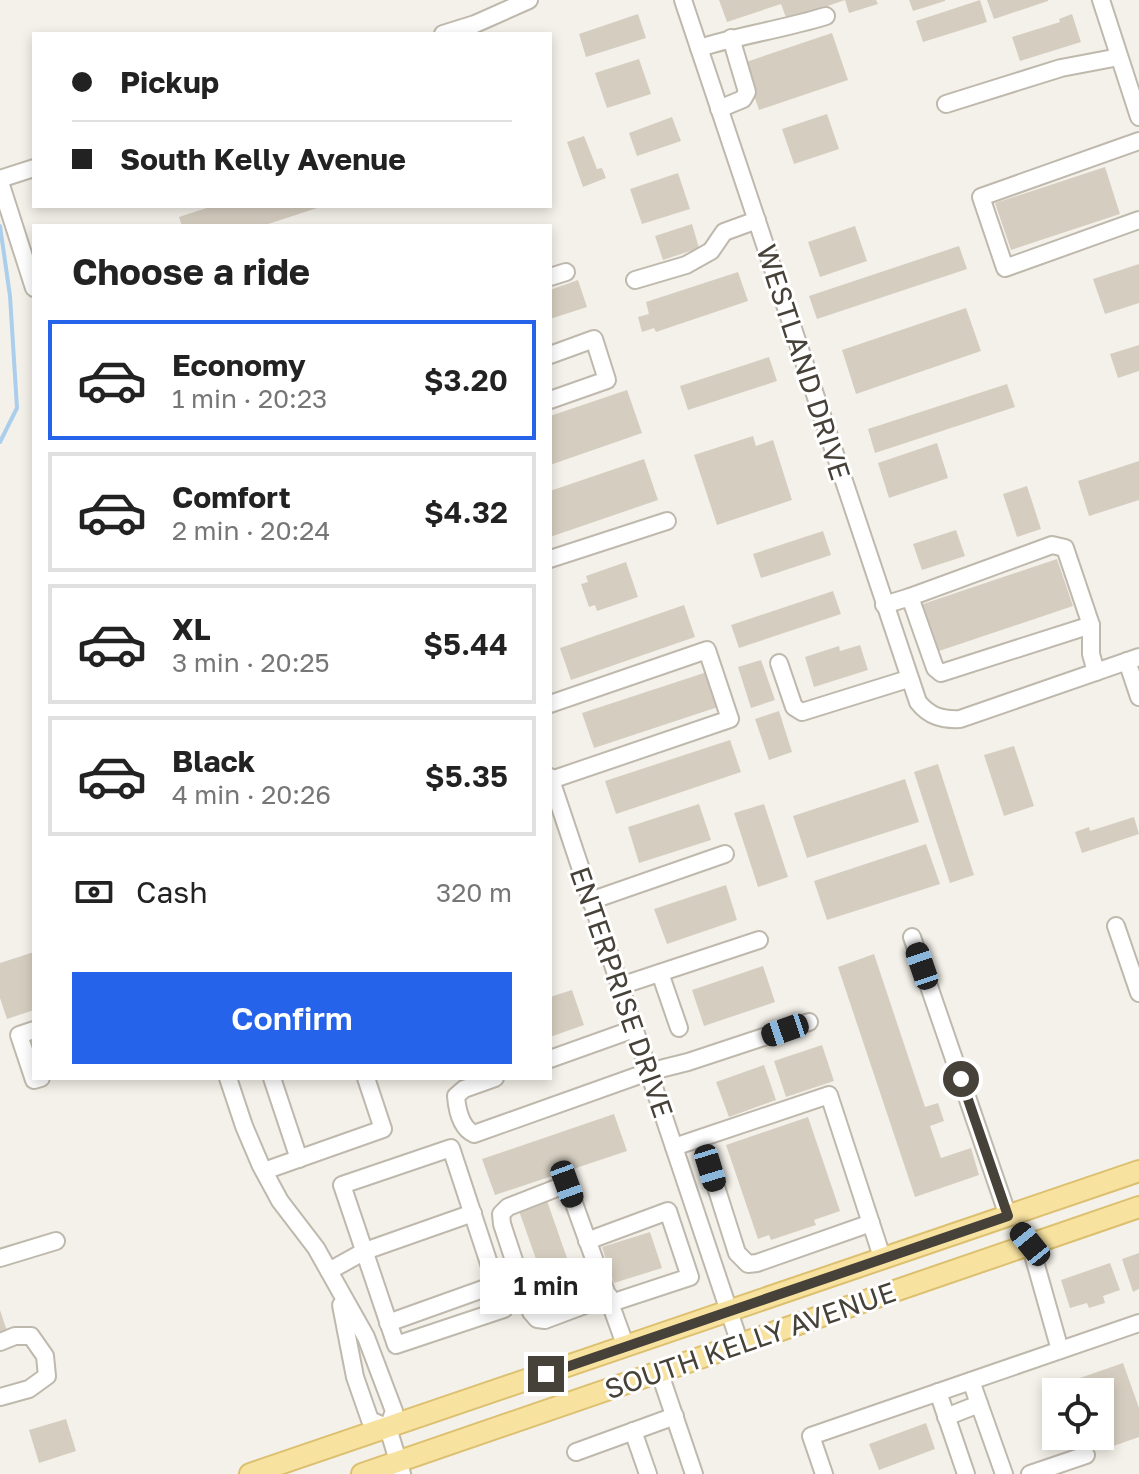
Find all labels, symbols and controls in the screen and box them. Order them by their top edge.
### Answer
text: Pickup [120,64,219,100]
text: South Kelly Avenue [120,141,406,177]
street label: WESTLAND DRIVE [750,240,858,484]
text: Choose a ride [72,250,310,293]
icon: car [76,344,148,416]
text: Economy [172,347,306,383]
text: $3.20 [424,362,508,398]
text: 1 min · 20:23 [172,383,327,414]
icon: car [76,476,148,548]
text: Comfort [172,479,291,515]
text: $4.32 [424,494,508,530]
text: 2 min · 20:24 [172,515,330,546]
icon: car [76,608,148,680]
text: XL [172,611,211,647]
text: $5.44 [423,626,508,662]
text: 3 min · 20:25 [172,647,330,678]
icon: car [76,740,148,812]
text: Black [172,743,255,779]
text: $5.35 [425,758,508,794]
text: 4 min · 20:26 [172,779,331,810]
street label: ENTERPRISE DRIVE [564,862,680,1122]
icon: cash [72,870,116,914]
text: Cash [136,874,208,910]
text: 320 m [436,877,512,908]
car [903,939,941,993]
button: Confirm [72,972,512,1064]
car [758,1011,812,1049]
route start [943,1061,979,1097]
car [692,1142,728,1194]
car [548,1157,586,1211]
car [1006,1218,1054,1270]
callout: 1 min [480,1258,612,1314]
text: 1 min [513,1270,579,1301]
street label: SOUTH KELLY AVENUE [600,1275,900,1405]
route end [528,1356,564,1392]
map controls [1042,1378,1114,1450]
button: locate [1042,1378,1114,1450]

